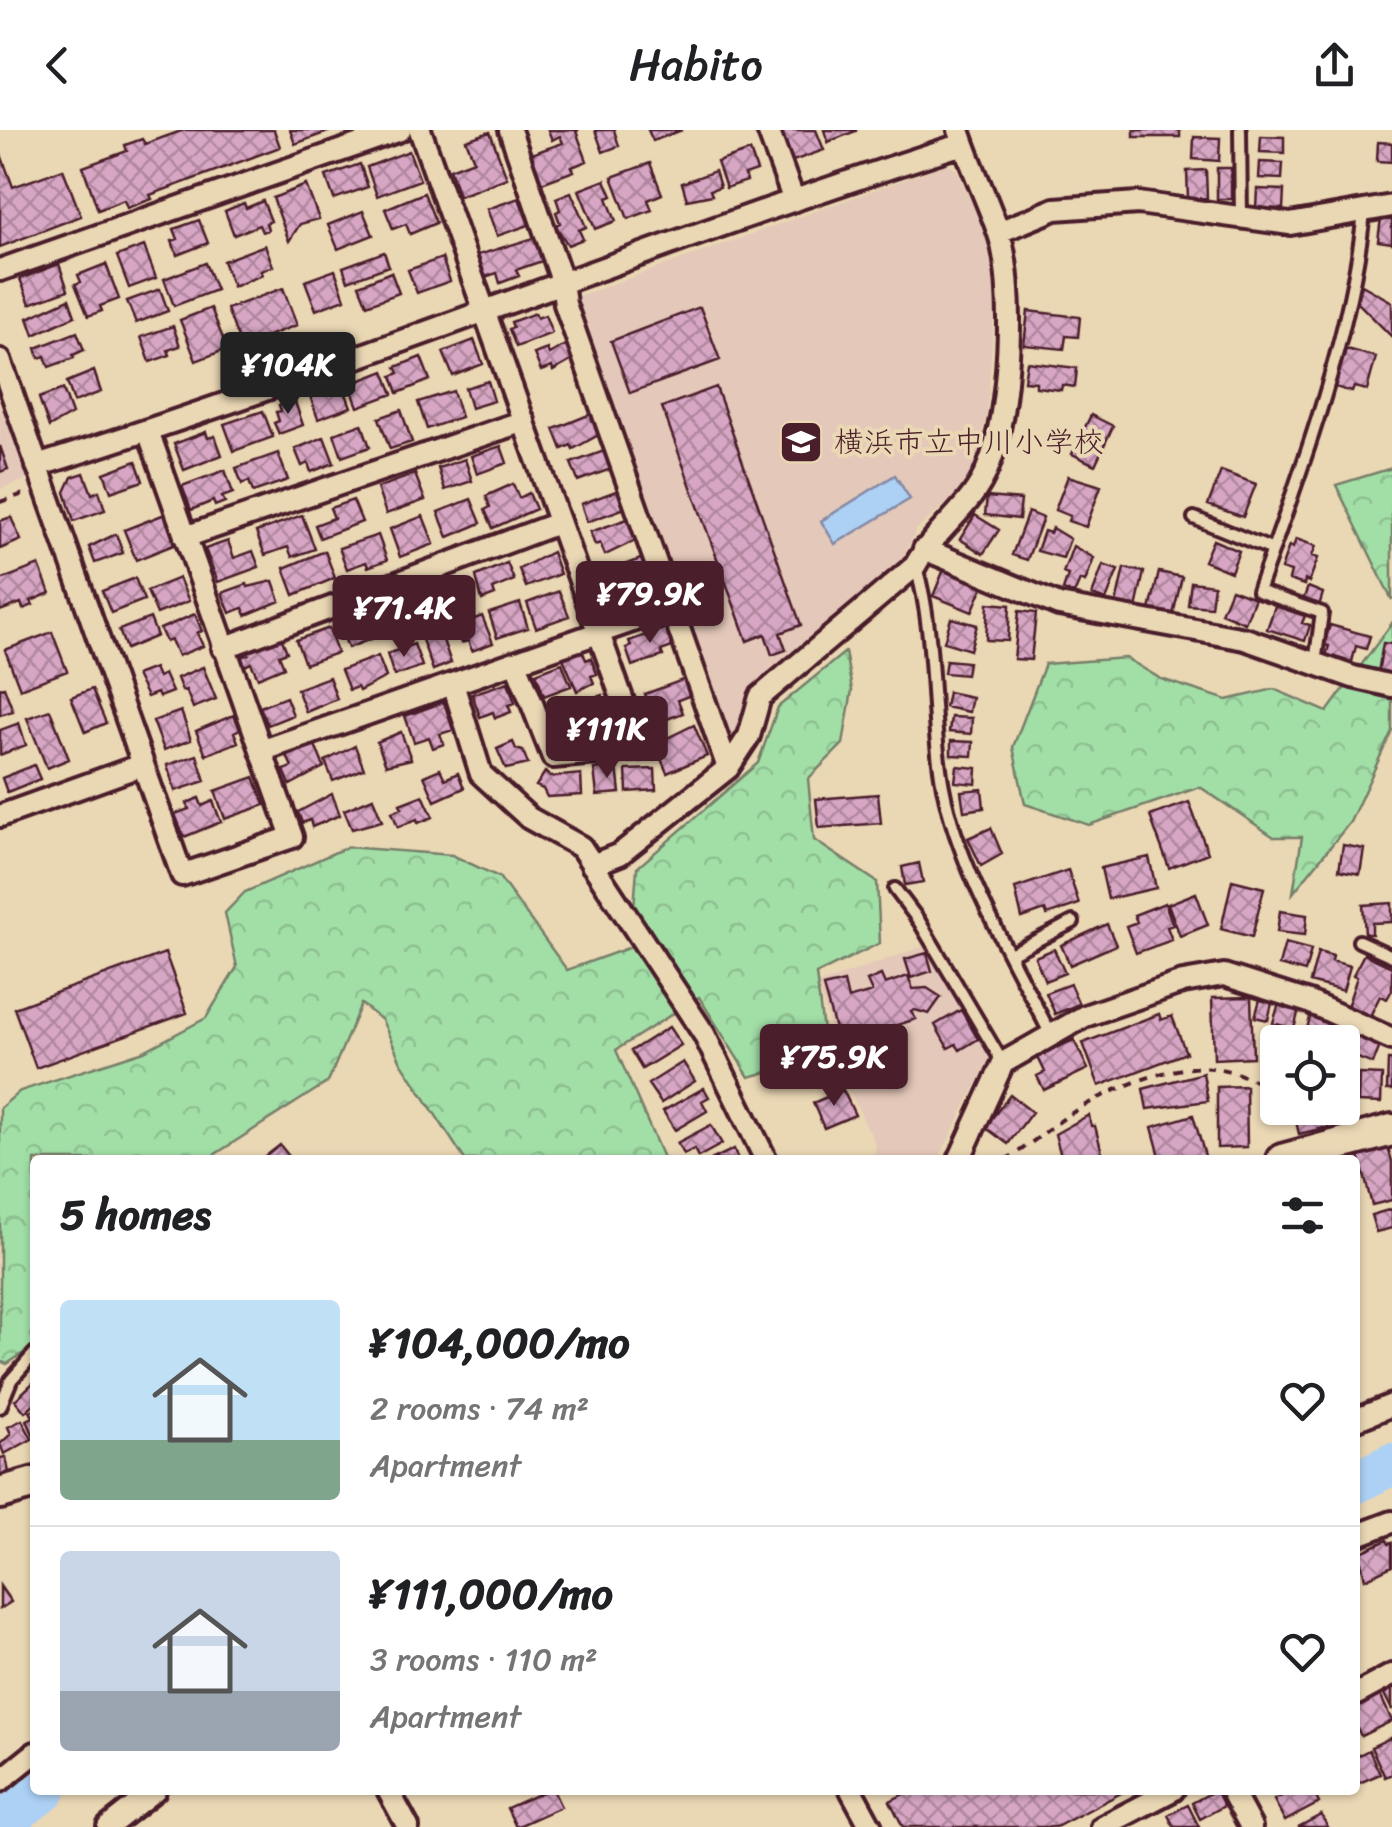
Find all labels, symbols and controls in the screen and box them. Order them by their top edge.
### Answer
text: Habito [629,25,763,105]
icon: back [30,38,85,93]
icon: share [1307,38,1362,93]
pin: ¥104K [218,332,358,417]
text: ¥104K [242,336,334,393]
place label: 横浜市立中川小学校 [834,415,1104,469]
school or university icon: 横浜市立中川小学校 [778,419,824,465]
pin: ¥79.9K [569,561,731,646]
text: ¥79.9K [598,565,702,622]
pin: ¥71.4K [323,575,485,660]
text: ¥71.4K [355,579,453,636]
pin: ¥111K [537,696,677,781]
text: ¥111K [568,700,646,757]
pin: ¥75.9K [753,1024,915,1109]
map controls [1260,1025,1360,1125]
button: locate [1260,1025,1360,1125]
text: ¥75.9K [782,1028,886,1085]
text: 5 homes [60,1178,211,1252]
icon: filters [1275,1188,1330,1243]
text: ¥104,000/mo [370,1306,629,1380]
icon: home [140,1340,260,1460]
icon: heart [1275,1373,1330,1428]
text: 2 rooms · 74 m² [370,1380,589,1437]
text: Apartment [370,1437,521,1494]
text: ¥111,000/mo [370,1557,613,1631]
icon: home [140,1591,260,1711]
icon: heart [1275,1624,1330,1679]
text: 3 rooms · 110 m² [370,1631,598,1688]
text: Apartment [370,1688,521,1745]

